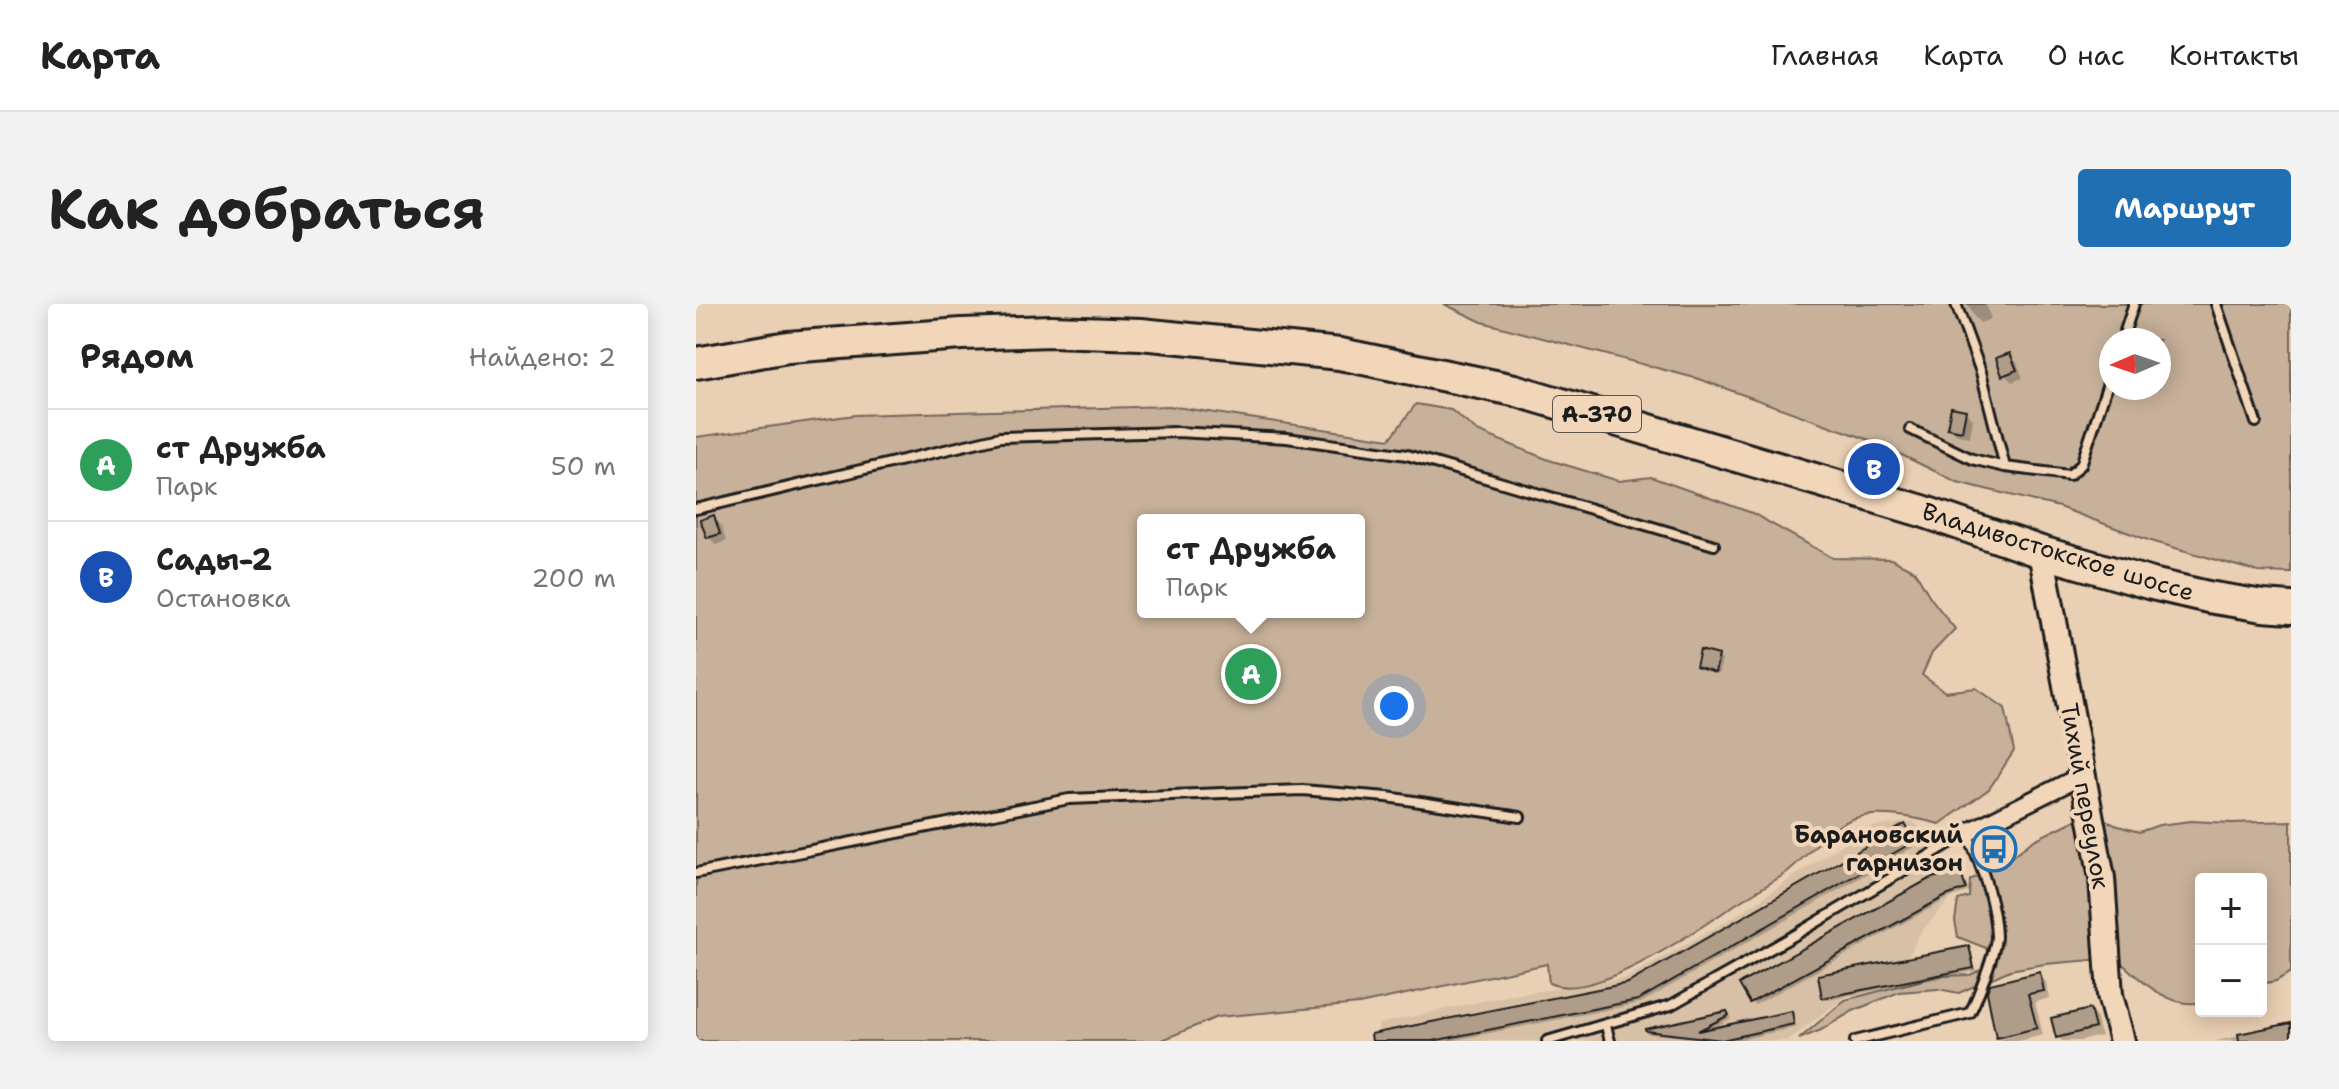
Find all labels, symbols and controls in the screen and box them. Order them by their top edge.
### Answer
text: Карта [40,30,160,81]
text: Главная [1771,36,1879,74]
text: Карта [1923,36,2003,74]
text: О нас [2047,36,2125,74]
text: Контакты [2169,36,2299,74]
button: Маршрут [2078,169,2291,247]
text: Как добраться [48,171,485,246]
north arrow [2099,328,2171,400]
text: Рядом [80,333,194,379]
text: Найдено: 2 [469,339,616,374]
road number: А-370 [1553,396,1641,432]
text: ст Дружба [156,427,326,468]
pin: B [1848,439,1900,499]
text: A [96,448,116,483]
text: 50 m [551,448,616,483]
text: Парк [156,468,218,503]
street label: Владивостокское шоссе [1918,495,2198,609]
popup [1137,514,1365,618]
text: ст Дружба [1166,528,1336,569]
text: Сады-2 [156,539,272,580]
text: B [98,560,114,595]
text: 200 m [531,560,616,595]
text: Парк [1166,569,1228,604]
text: Остановка [156,580,291,615]
pin: A [1225,644,1277,704]
your location [1374,686,1414,726]
street label: Тихий переулок [2053,701,2117,892]
place label: Барановский гарнизон [1794,819,1963,879]
bus stop icon: Барановский гарнизон [1970,825,2018,873]
map controls [2195,873,2267,1017]
button: + [2195,873,2267,945]
button: − [2195,945,2267,1017]

